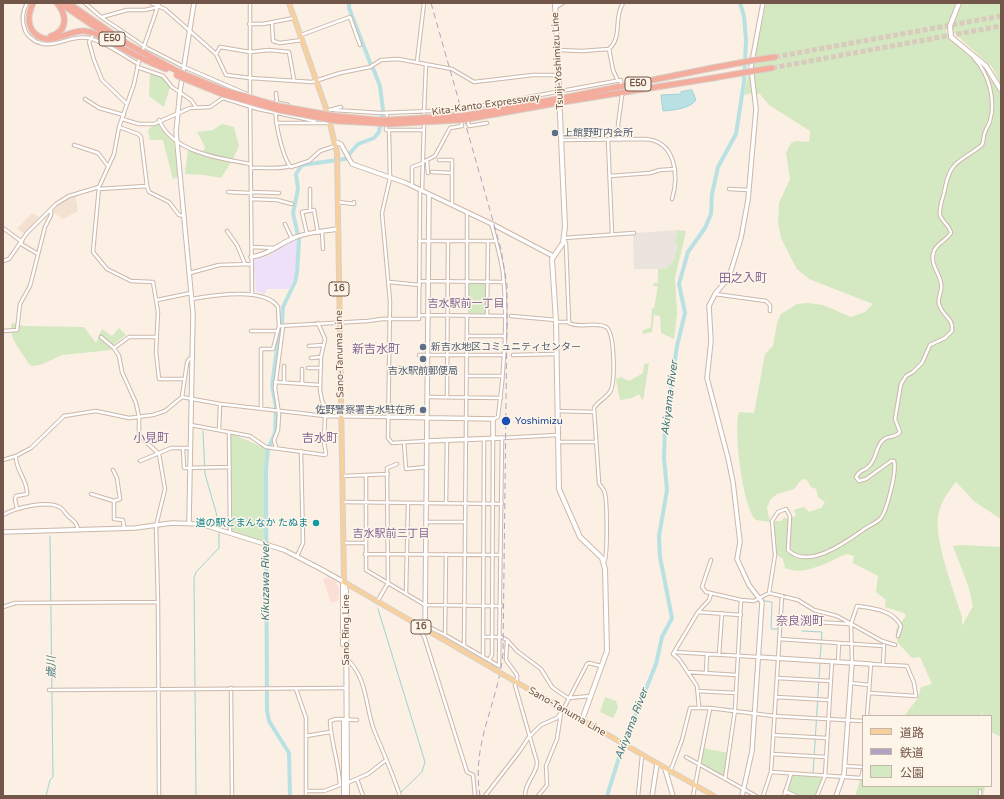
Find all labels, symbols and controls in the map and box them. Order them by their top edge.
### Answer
street label: Tsuiji-Yoshimizu Line [549,12,567,110]
road number: E50 [99,32,125,46]
road number: E50 [625,77,651,91]
street label: Kita-Kanto Expressway [431,91,541,119]
place label: 上館野町内会所 [563,127,633,139]
marker: 上館野町内会所 [550,128,560,138]
district label: 田之入町 [719,272,767,286]
road number: 16 [329,282,349,296]
district label: 吉水駅前一丁目 [428,297,504,311]
street label: Sano-Tanuma Line [333,310,347,398]
place label: 新吉水地区コミュニティセンター [431,341,581,353]
marker: 新吉水地区コミュニティセンター [418,342,428,352]
district label: 新吉水町 [352,343,400,357]
marker: 吉水駅前郵便局 [418,354,428,364]
water label: Akiyama River [659,360,681,436]
place label: 吉水駅前郵便局 [388,365,458,377]
place label: 佐野警察署吉水駐在所 [315,404,415,416]
marker: 佐野警察署吉水駐在所 [418,405,428,415]
marker: Yoshimizu [500,415,512,427]
place label: Yoshimizu [515,415,563,427]
district label: 小見町 [133,432,169,446]
district label: 吉水町 [302,432,338,446]
place label: 道の駅どまんなか たぬま [195,517,308,529]
marker: 道の駅どまんなか たぬま [311,518,321,528]
district label: 吉水駅前三丁目 [353,527,429,541]
water label: Kikuzawa River [259,543,273,621]
street label: Sano Ring Line [340,594,352,666]
district label: 奈良渕町 [776,615,824,629]
road number: 16 [411,620,431,634]
water label: 歳川 [45,656,59,678]
street label: Sano-Tanuma Line [526,685,608,739]
water label: Akiyama River [612,687,652,761]
legend [862,715,992,787]
text: 道路 [900,726,924,740]
text: 鉄道 [900,746,924,760]
text: 公園 [900,766,924,780]

